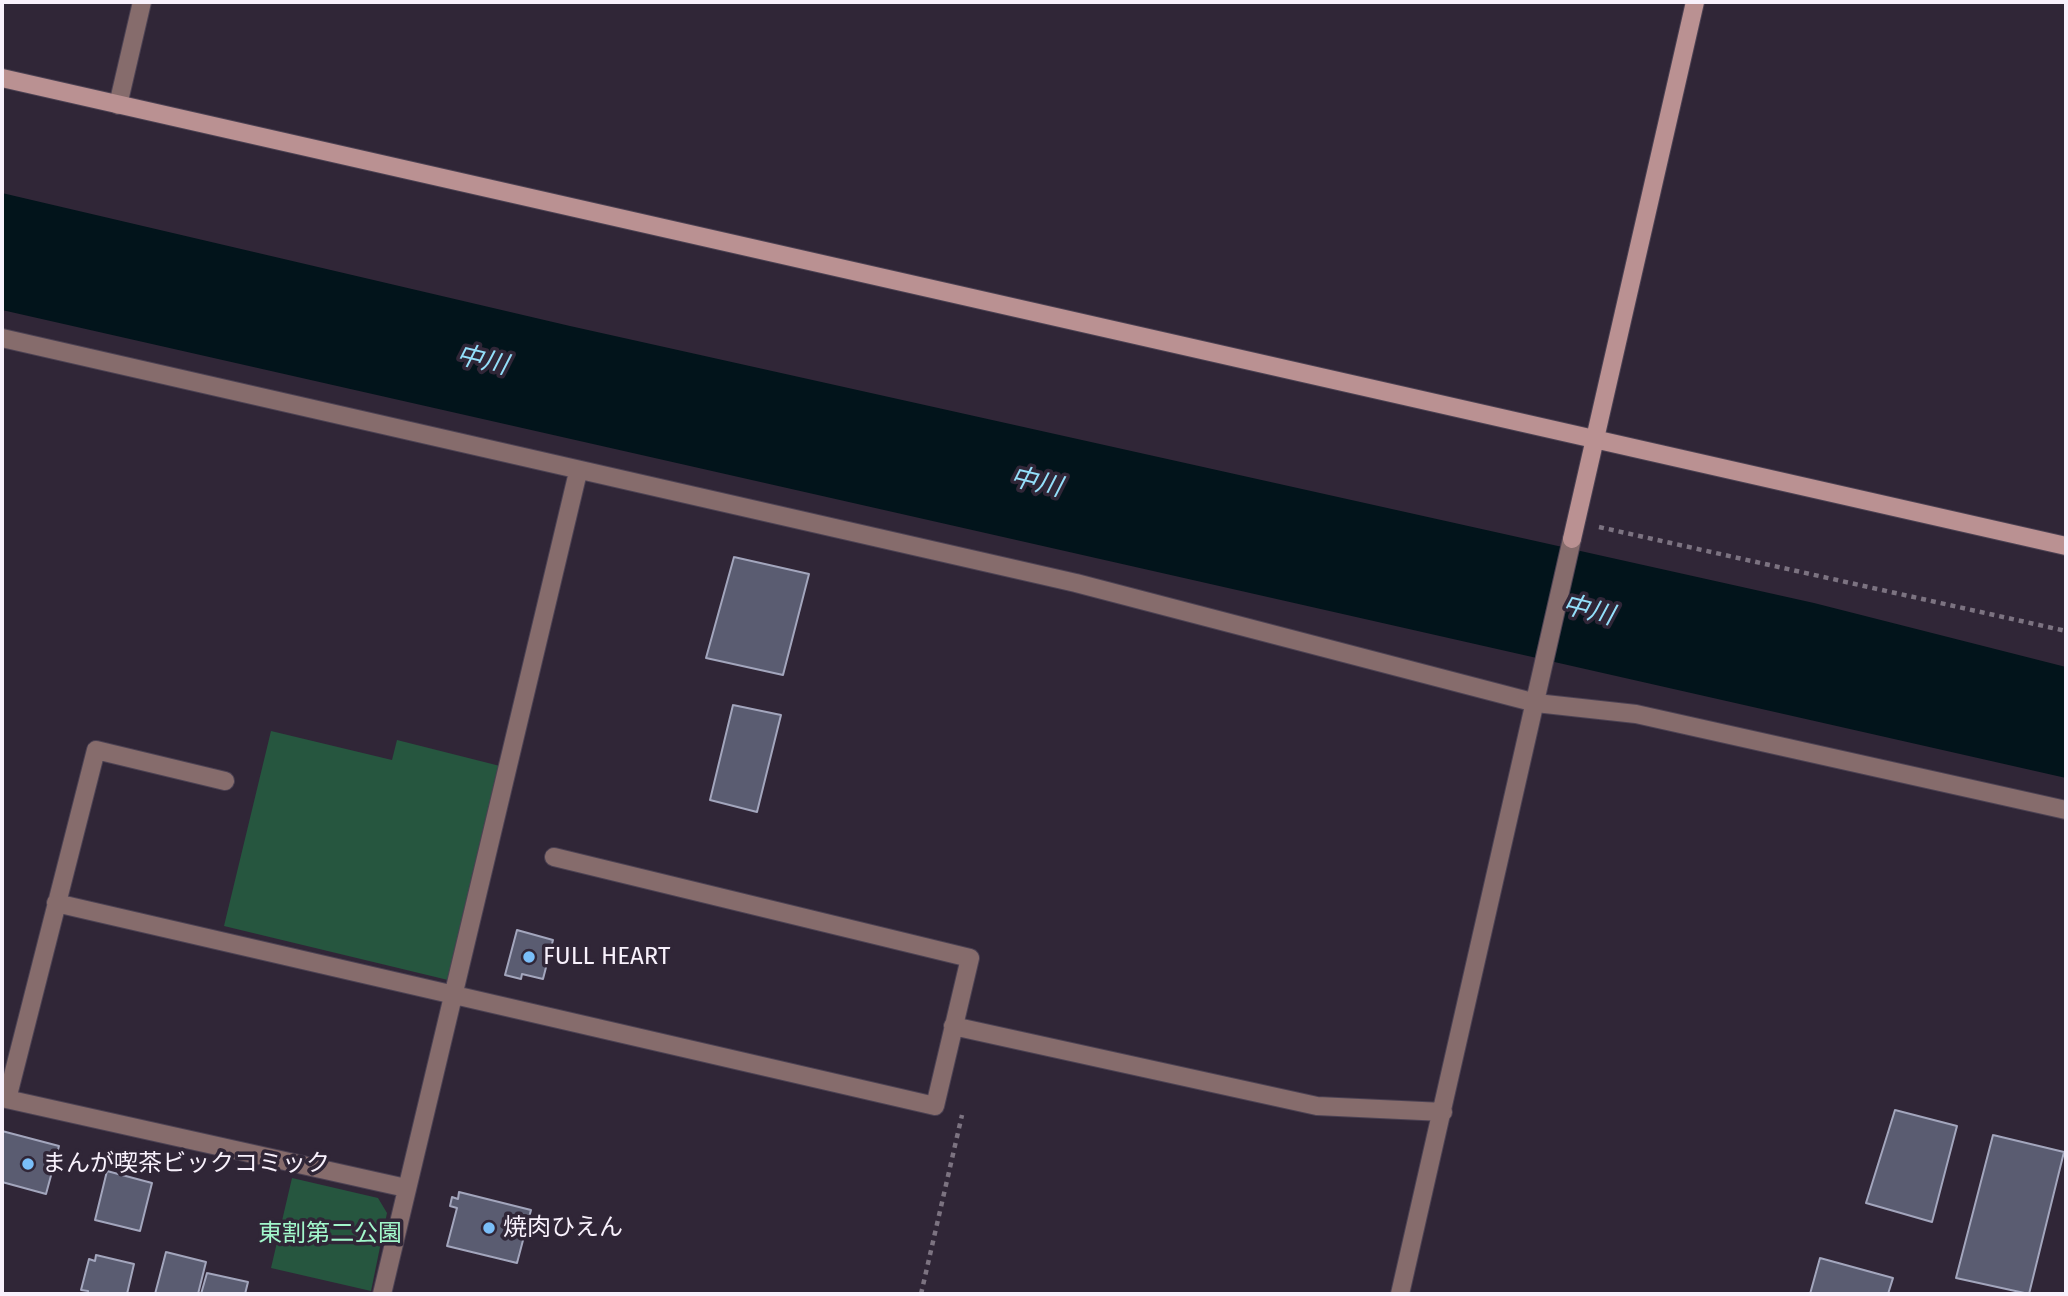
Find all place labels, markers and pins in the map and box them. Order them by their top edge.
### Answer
place label: FULL HEART [543,943,670,971]
marker: FULL HEART [521,949,537,965]
place label: まんが喫茶ビックコミック [42,1150,330,1178]
marker: まんが喫茶ビックコミック [20,1156,36,1172]
place label: 焼肉ひえん [503,1214,623,1242]
marker: 焼肉ひえん [481,1220,497,1236]

